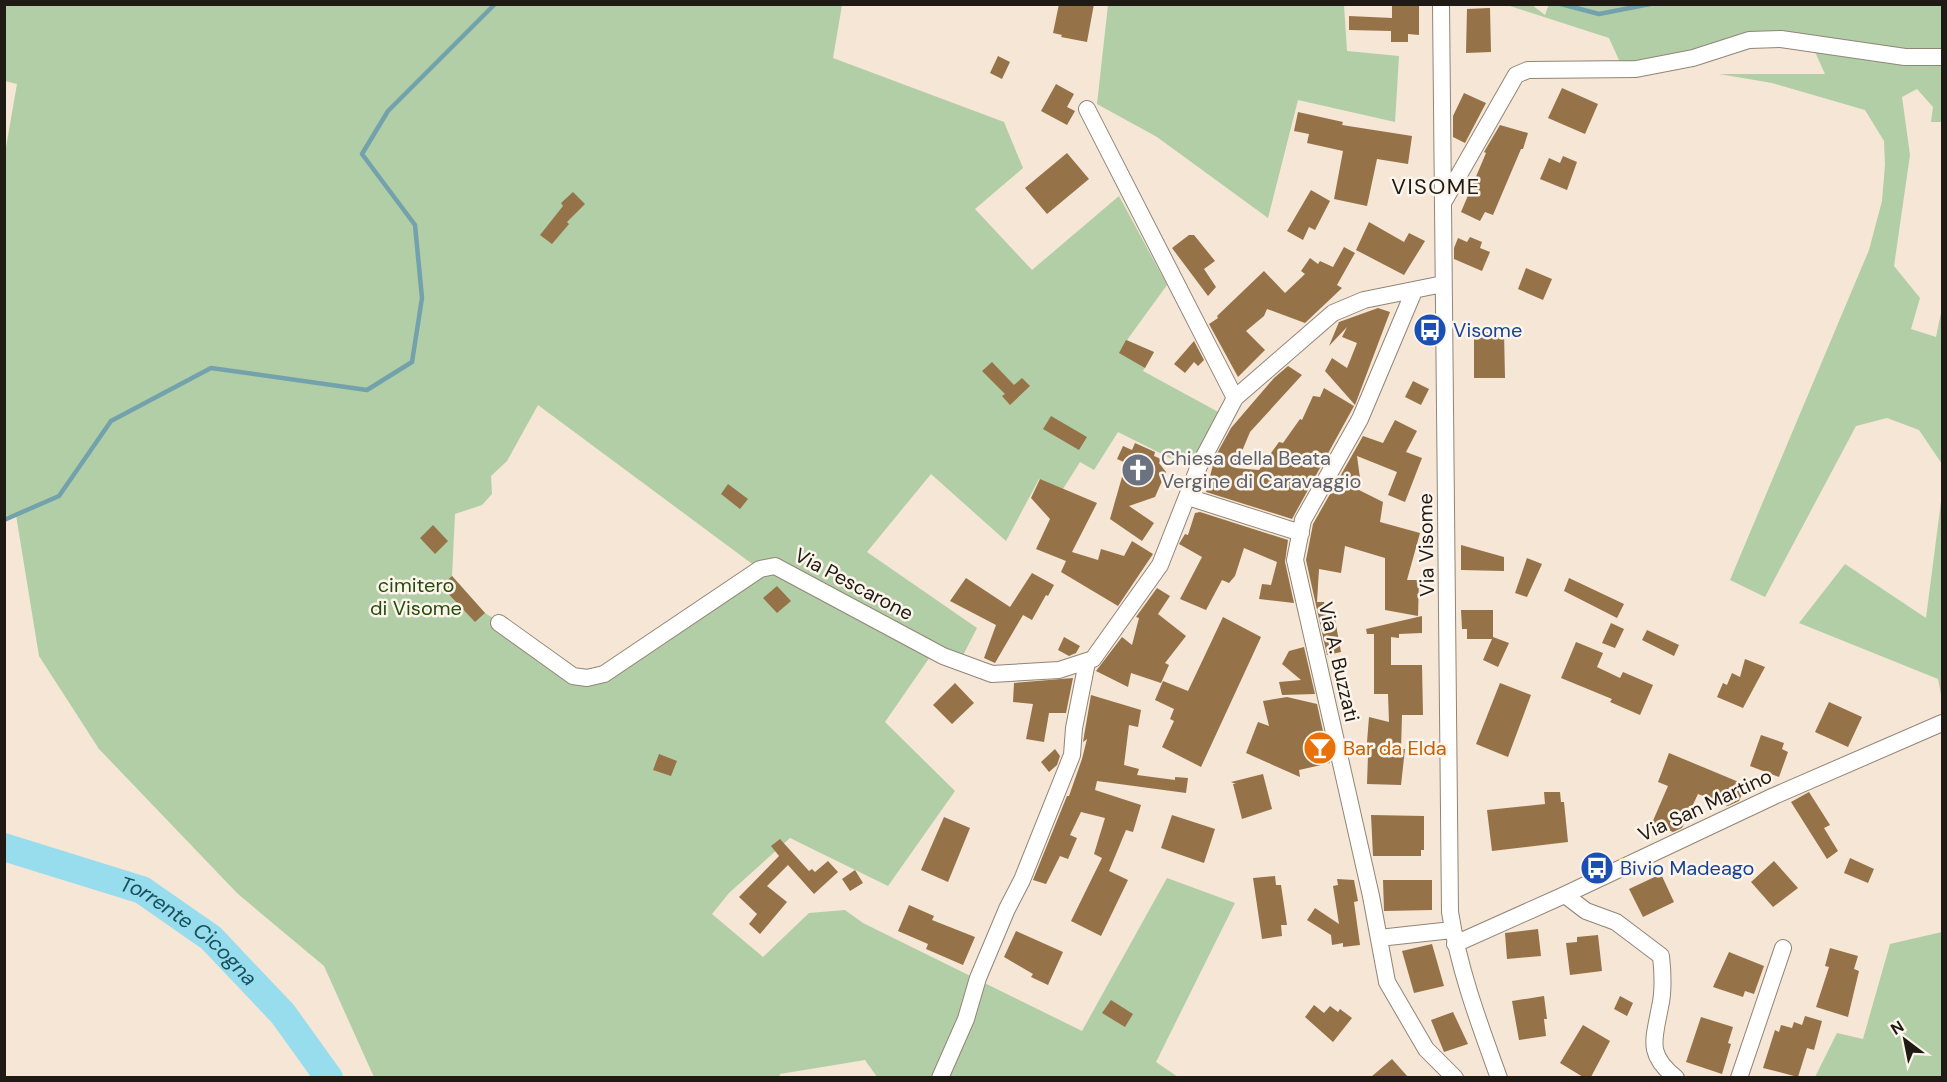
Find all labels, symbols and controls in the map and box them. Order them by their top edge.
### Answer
district label: VISOME [1391,172,1481,201]
bus stop icon: Visome [1412,312,1448,348]
place label: Visome [1453,317,1522,343]
place label: Chiesa della Beata Vergine di Caravaggio [1161,445,1361,494]
church icon: Chiesa della Beata Vergine di Caravaggio [1120,452,1156,488]
street label: Via Visome [1412,493,1440,597]
street label: Via Pescarone [790,542,918,626]
park label: cimitero di Visome [370,572,462,621]
street label: Via A. Buzzati [1313,600,1365,724]
bar icon: Bar da Elda [1302,730,1338,766]
place label: Bar da Elda [1343,735,1447,761]
street label: Via San Martino [1634,763,1776,847]
bus stop icon: Bivio Madeago [1579,850,1615,886]
place label: Bivio Madeago [1620,855,1754,881]
water label: Torrente Cicogna [117,870,263,992]
north arrow [1875,1010,1935,1070]
text: N [1887,1016,1908,1040]

